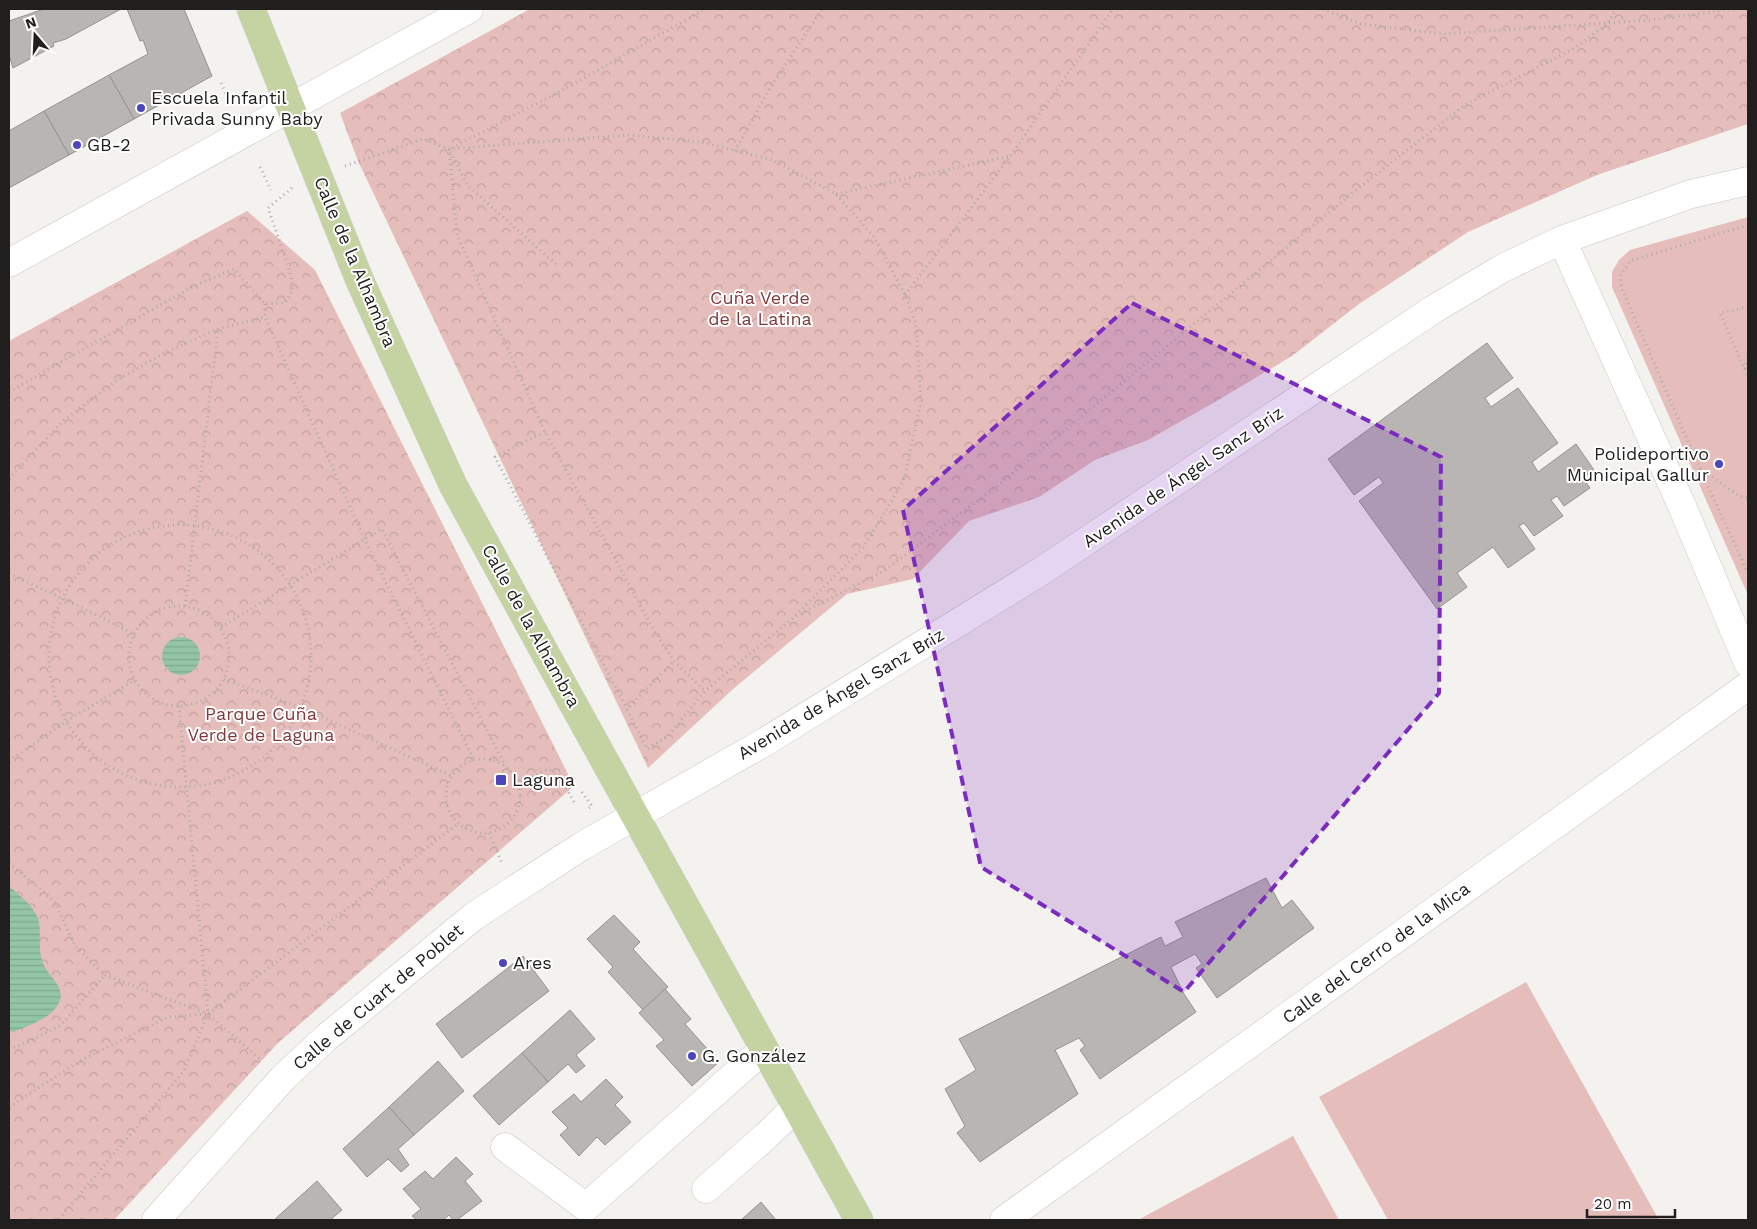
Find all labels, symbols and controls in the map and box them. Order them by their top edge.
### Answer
north arrow [10,10,60,60]
text: N [23,13,38,32]
place label: Escuela Infantil Privada Sunny Baby [151,87,323,129]
marker: Escuela Infantil Privada Sunny Baby [135,102,147,114]
place label: GB-2 [87,134,131,155]
marker: GB-2 [71,139,83,151]
street label: Calle de la Alhambra [310,173,401,350]
park label: Cuña Verde de la Latina [708,287,812,329]
street label: Avenida de Ángel Sanz Briz [1079,402,1287,552]
place label: Polideportivo Municipal Gallur [1567,443,1709,485]
marker: Polideportivo Municipal Gallur [1713,458,1725,470]
street label: Calle de la Alhambra [478,541,585,711]
street label: Avenida de Ángel Sanz Briz [734,623,948,764]
park label: Parque Cuña Verde de Laguna [188,703,334,745]
place label: Laguna [512,769,575,790]
marker: Laguna [494,773,508,787]
street label: Calle del Cerro de la Mica [1278,878,1473,1028]
street label: Calle de Cuart de Poblet [288,919,467,1074]
place label: Ares [513,952,552,973]
marker: Ares [497,957,509,969]
place label: G. González [702,1045,806,1066]
marker: G. González [686,1050,698,1062]
scale bar [1587,1186,1674,1218]
text: 20 m [1594,1195,1632,1213]

